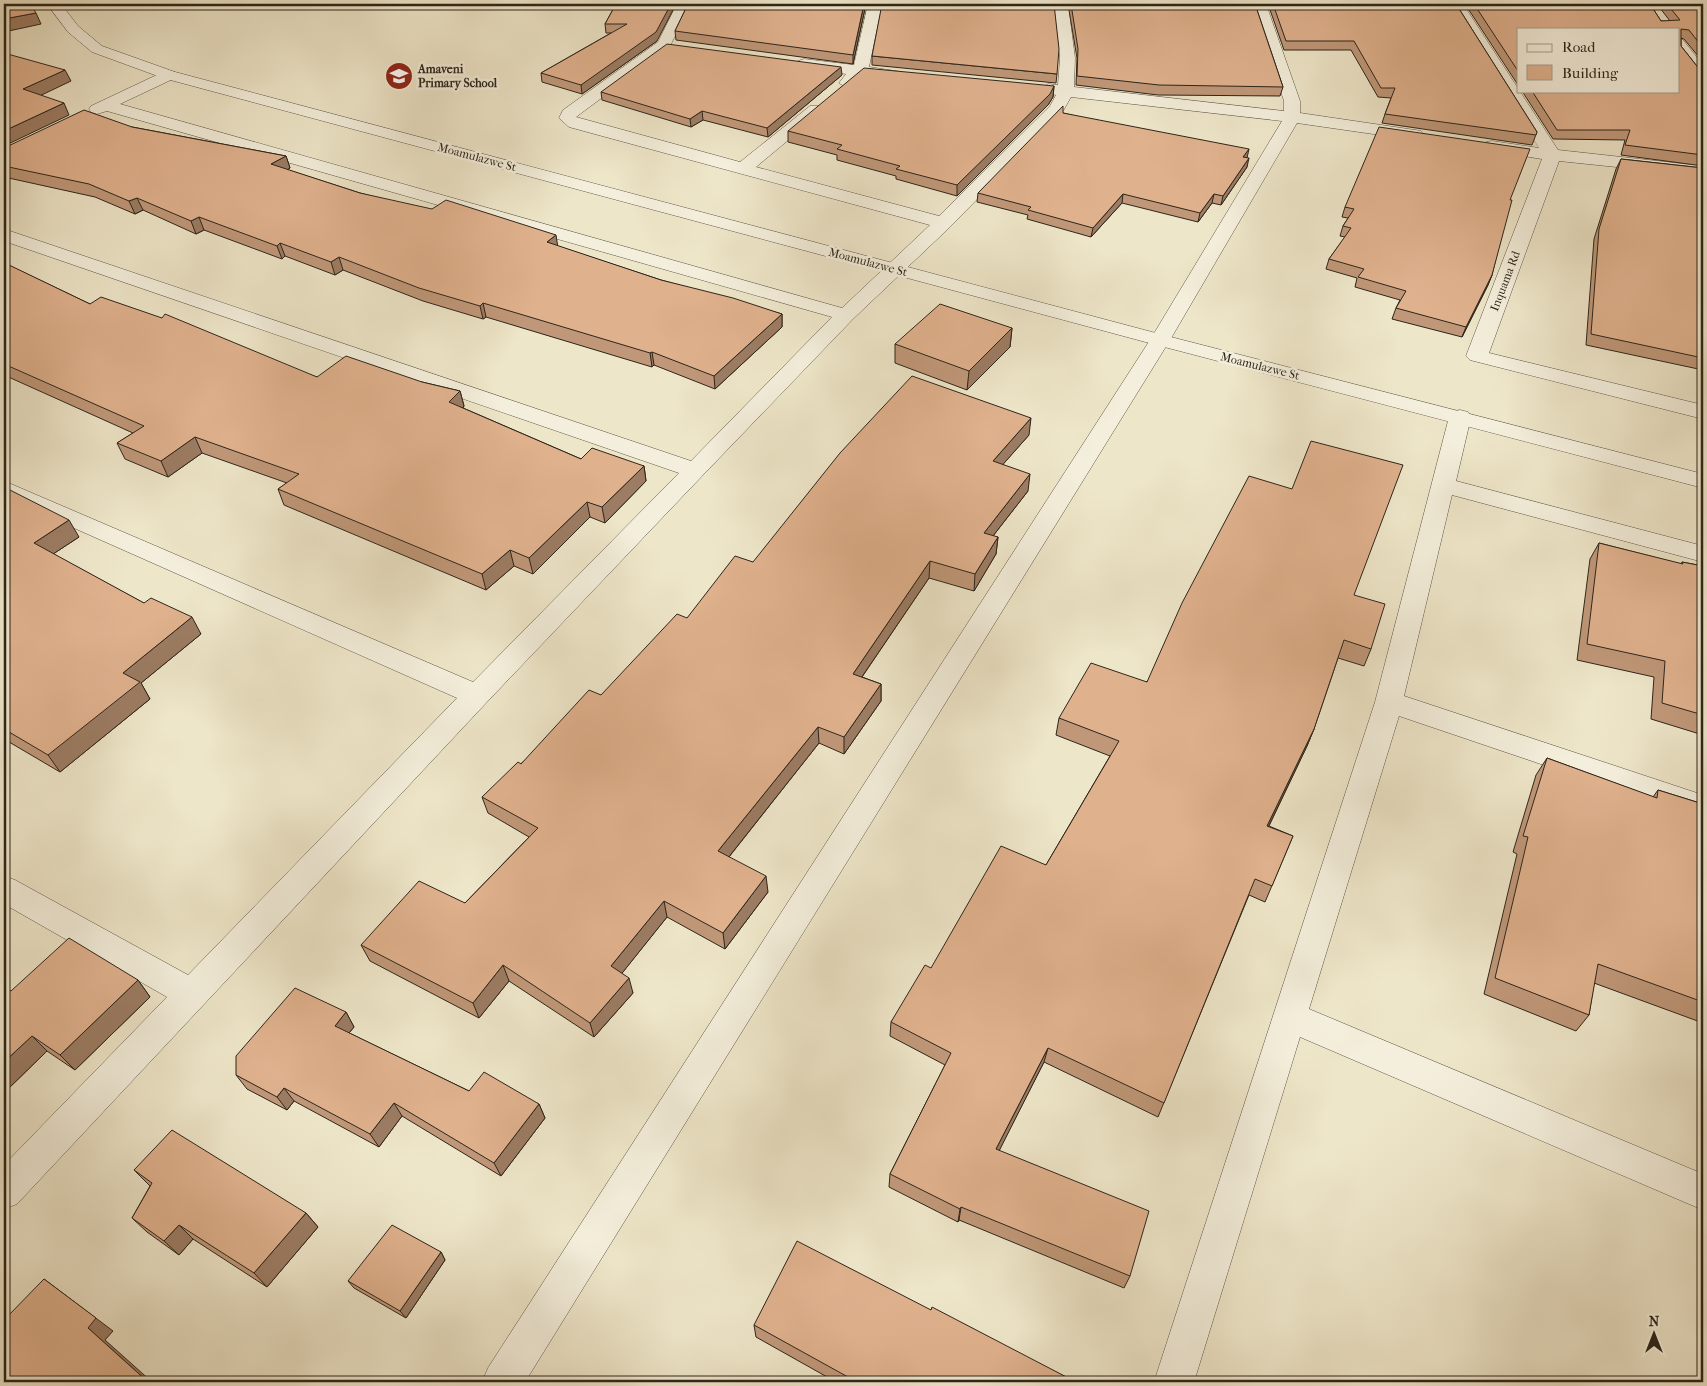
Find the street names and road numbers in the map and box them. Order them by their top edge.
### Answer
street label: Moamulazwe St [436,140,519,174]
street label: Moamulazwe St [827,245,910,279]
street label: Inquama Rd [1487,248,1523,313]
street label: Moamulazwe St [1219,349,1302,383]

